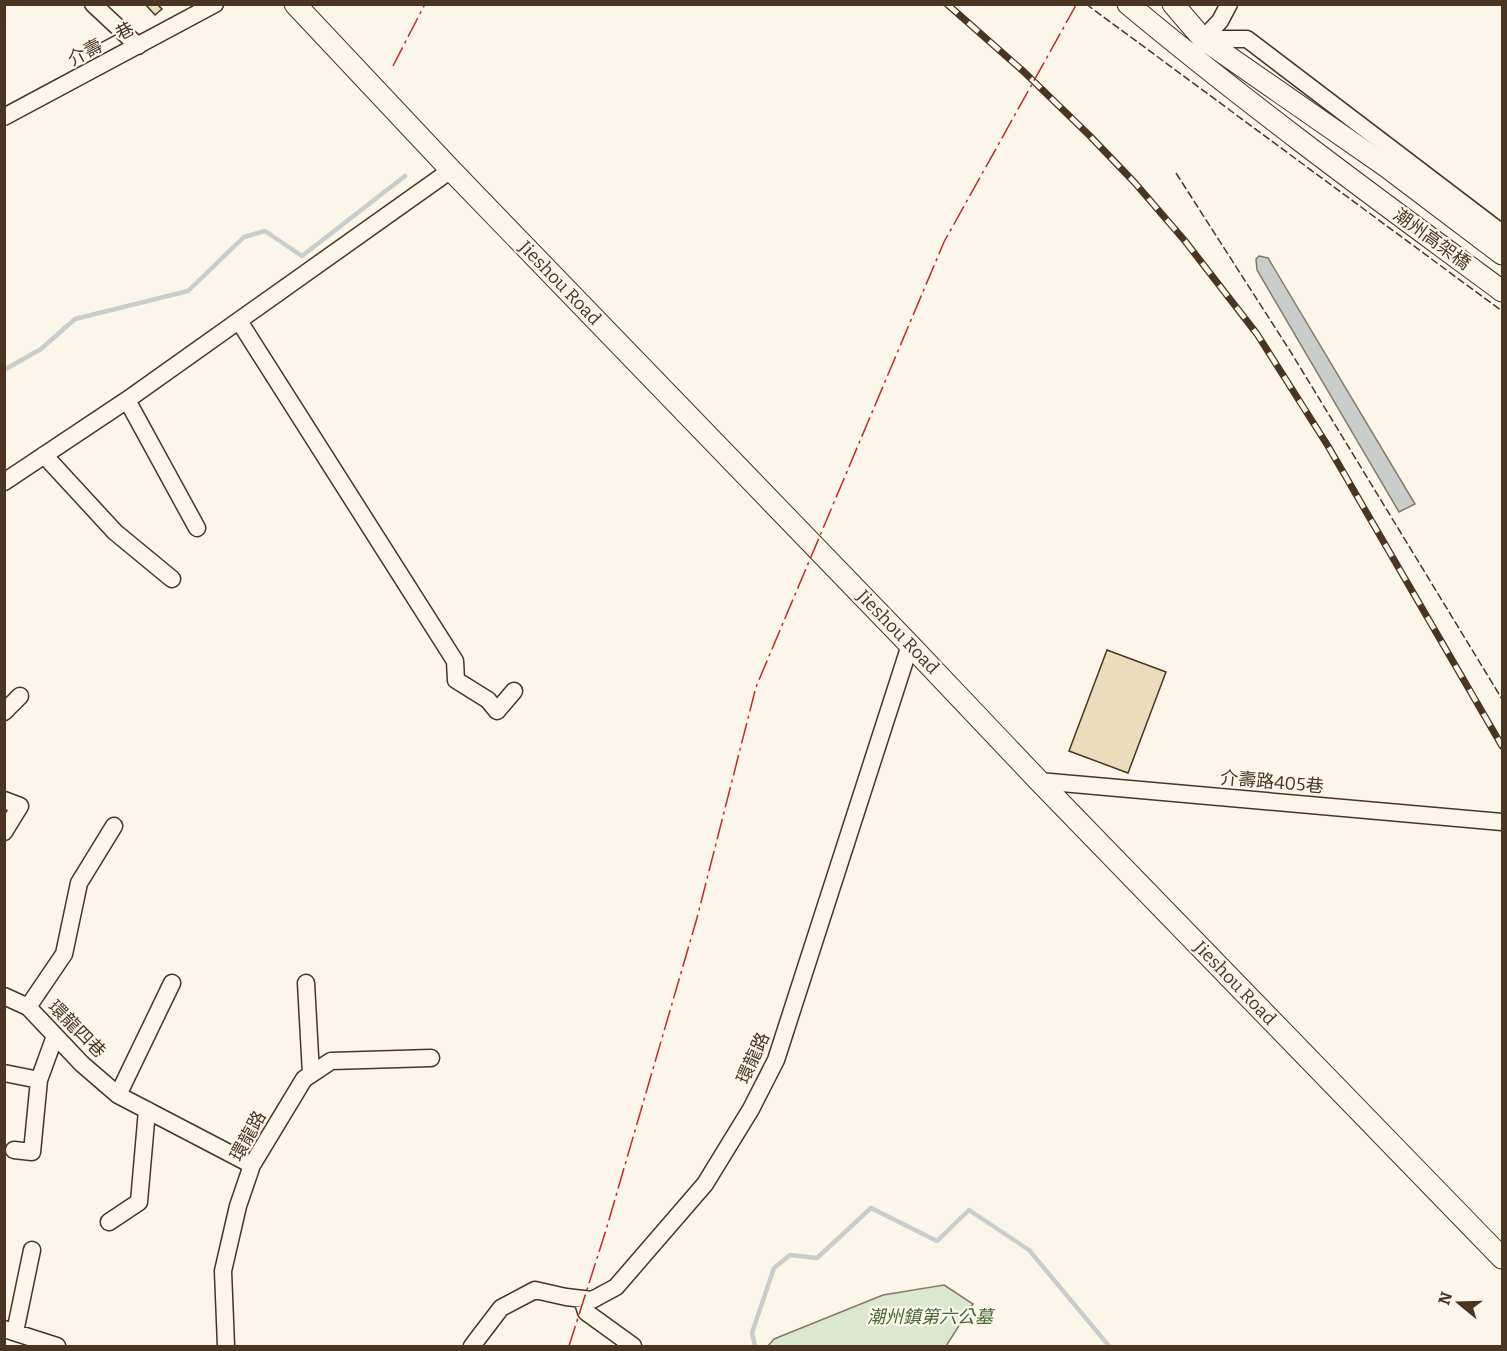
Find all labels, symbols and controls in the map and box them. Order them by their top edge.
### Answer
street label: 介壽一巷 [64,17,138,71]
street label: 潮州高架橋 [1389,204,1475,274]
street label: Jieshou Road [514,236,606,330]
street label: Jieshou Road [852,585,944,679]
street label: 介壽路405巷 [1219,767,1325,797]
street label: Jieshou Road [1189,936,1281,1030]
street label: 環龍四巷 [44,996,110,1062]
street label: 環龍路 [732,1029,774,1087]
street label: 環龍路 [225,1107,271,1165]
north arrow [1429,1273,1489,1333]
text: N [1434,1289,1456,1307]
park label: 潮州鎮第六公墓 [867,1306,996,1328]

